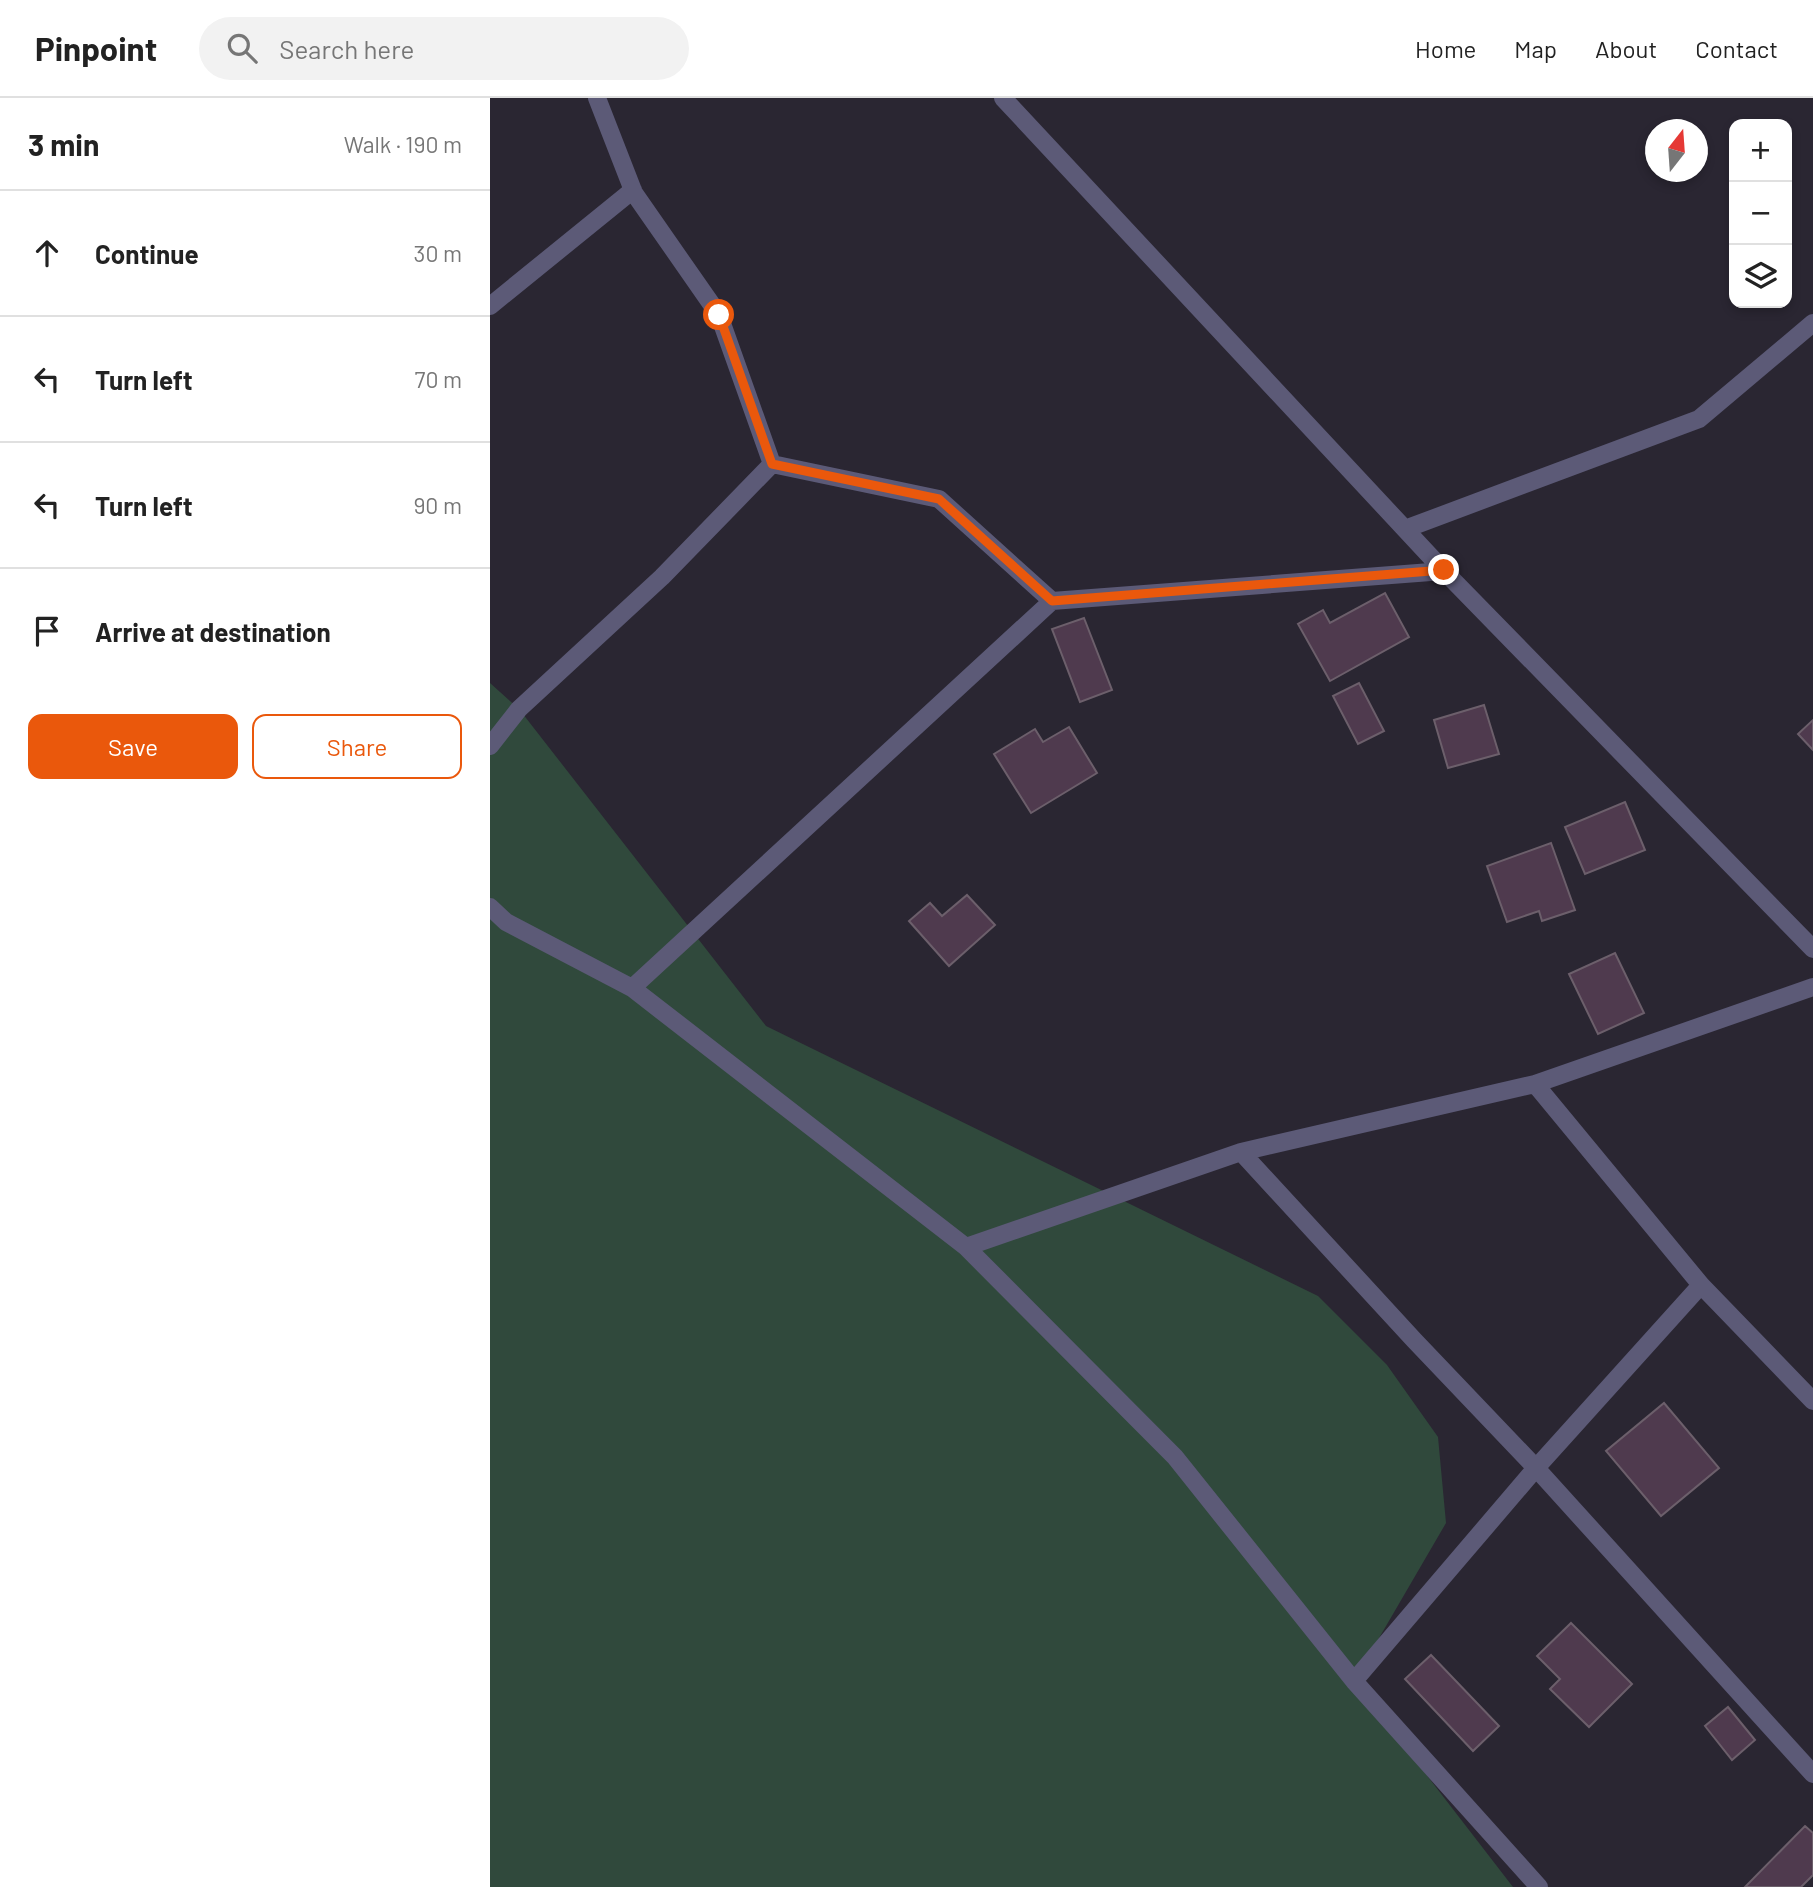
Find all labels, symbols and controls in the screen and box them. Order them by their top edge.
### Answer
search box [199,17,689,80]
text: Pinpoint [35,28,157,68]
icon: search [223,29,261,67]
text: Search here [279,33,414,64]
text: Home [1415,34,1476,63]
text: Map [1514,34,1557,63]
text: About [1595,34,1657,63]
text: Contact [1695,34,1778,63]
north arrow [1645,119,1708,182]
map controls [1729,119,1792,308]
button: + [1729,119,1792,182]
text: 3 min [28,126,99,162]
text: Walk · 190 m [344,130,462,158]
button: − [1729,182,1792,245]
icon: ahead [28,234,66,272]
text: Continue [95,238,199,269]
text: 30 m [414,239,462,267]
button: layers [1729,245,1792,308]
route start [703,299,734,330]
icon: left [28,360,66,398]
text: Turn left [95,364,193,395]
text: 70 m [415,365,462,393]
icon: left [28,486,66,524]
text: Turn left [95,490,193,521]
text: 90 m [413,491,462,519]
route end [1428,554,1459,585]
icon: arrive [28,612,66,650]
text: Arrive at destination [95,616,331,647]
button: Save [28,714,238,779]
button: Share [252,714,462,779]

